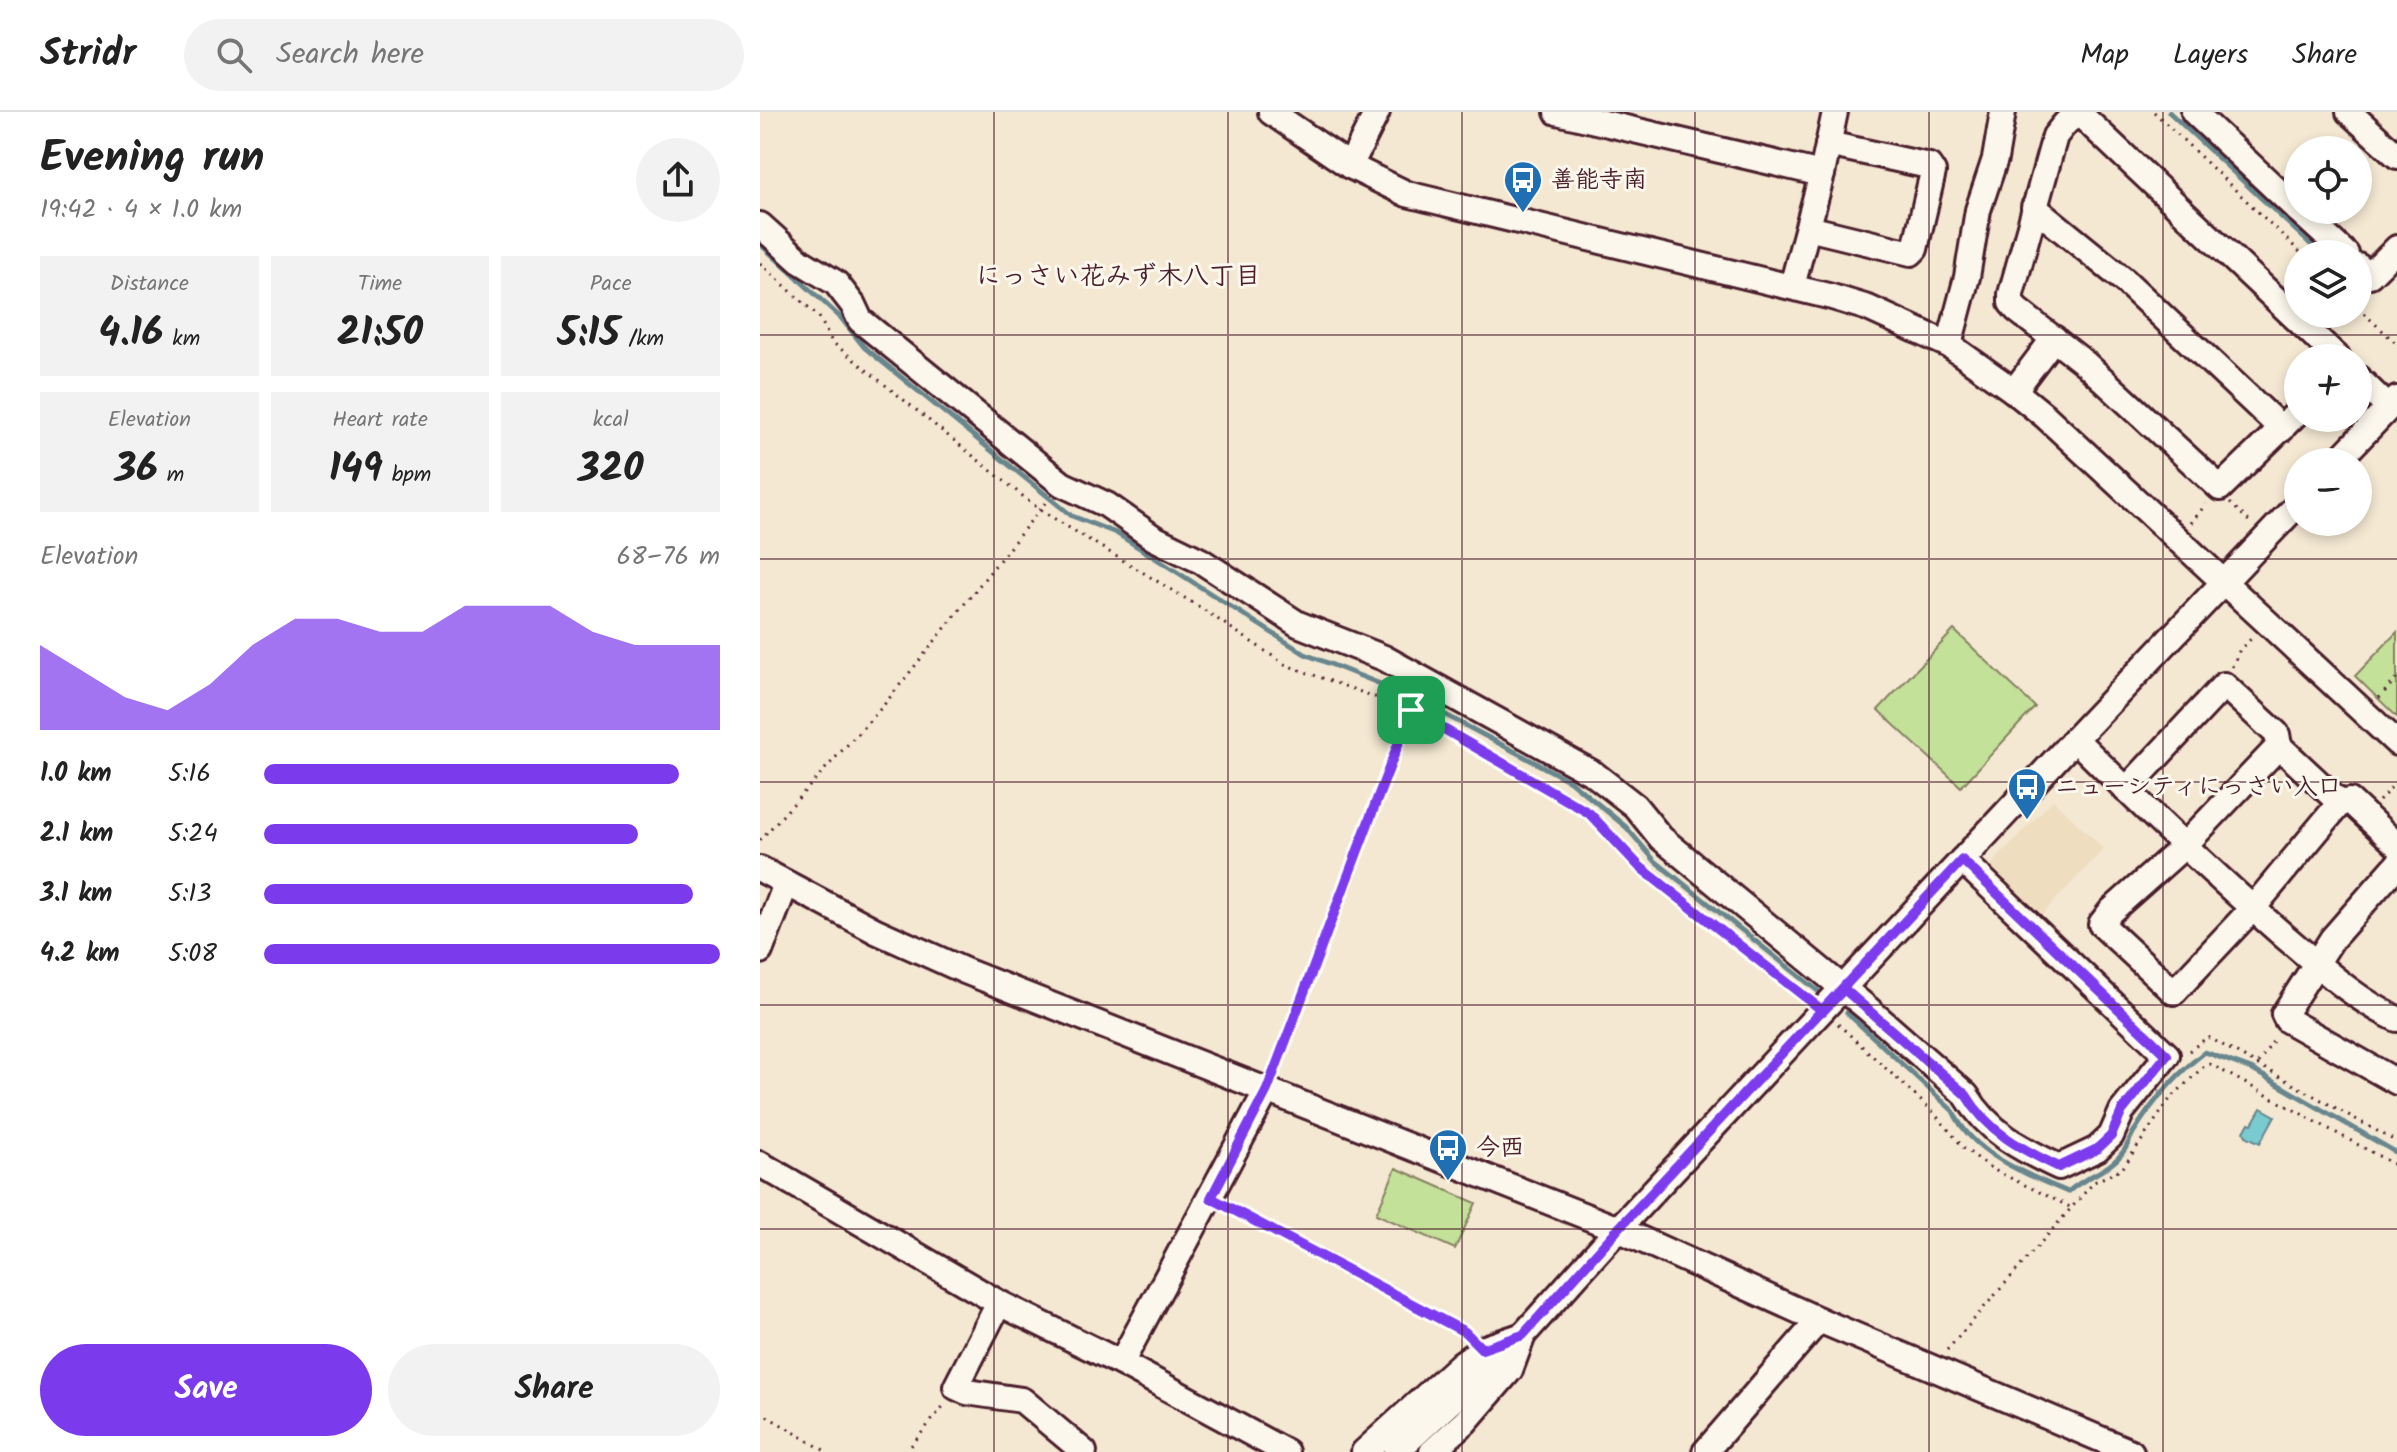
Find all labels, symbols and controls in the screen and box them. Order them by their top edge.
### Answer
search box [184,19,744,91]
text: Stridr [40,25,136,85]
text: Search here [276,31,424,79]
icon: search [212,33,256,77]
text: Map [2080,33,2129,78]
text: Layers [2173,33,2248,78]
text: Share [2292,33,2357,78]
text: Evening run [40,124,264,194]
map controls [2284,136,2372,536]
button: locate [2284,136,2372,224]
button: share [636,138,720,222]
bus stop icon: 善能寺南 [1502,159,1544,214]
place label: 善能寺南 [1551,161,1647,200]
text: 19:42 · 4 × 1.0 km [40,189,242,231]
button: layers [2284,240,2372,328]
district label: にっさい花みず木八丁目 [975,256,1261,298]
text: Distance [110,267,189,302]
text: Time [358,267,402,302]
text: Pace [590,267,632,302]
text: 4.16 [98,302,164,366]
text: 21:50 [337,302,423,366]
text: 5:15 [557,302,620,366]
text: km [164,322,200,357]
text: /km [620,322,664,357]
button: + [2284,344,2372,432]
text: Elevation [108,403,191,438]
text: Heart rate [332,403,428,438]
text: kcal [593,403,629,438]
text: 36 [114,438,158,502]
text: 149 [329,438,383,502]
text: 320 [578,438,644,502]
button: − [2284,448,2372,536]
text: m [158,458,184,493]
text: bpm [383,458,431,493]
text: Elevation [40,536,138,578]
text: 68–76 m [616,536,720,578]
pin [1377,676,1445,744]
icon: arrive [1389,688,1433,732]
text: 1.0 km [40,753,111,795]
text: 5:16 [168,753,211,795]
bus stop icon: ニューシティにっさい入口 [2006,766,2048,821]
place label: ニューシティにっさい入口 [2055,768,2342,807]
text: 2.1 km [40,813,113,855]
text: 5:24 [168,813,218,855]
text: 3.1 km [40,873,112,915]
text: 5:13 [168,873,211,915]
text: 4.2 km [40,933,120,975]
text: 5:08 [168,933,217,975]
bus stop icon: 今西 [1427,1127,1469,1182]
place label: 今西 [1476,1129,1524,1168]
button: Save [40,1344,372,1436]
button: Share [388,1344,720,1436]

